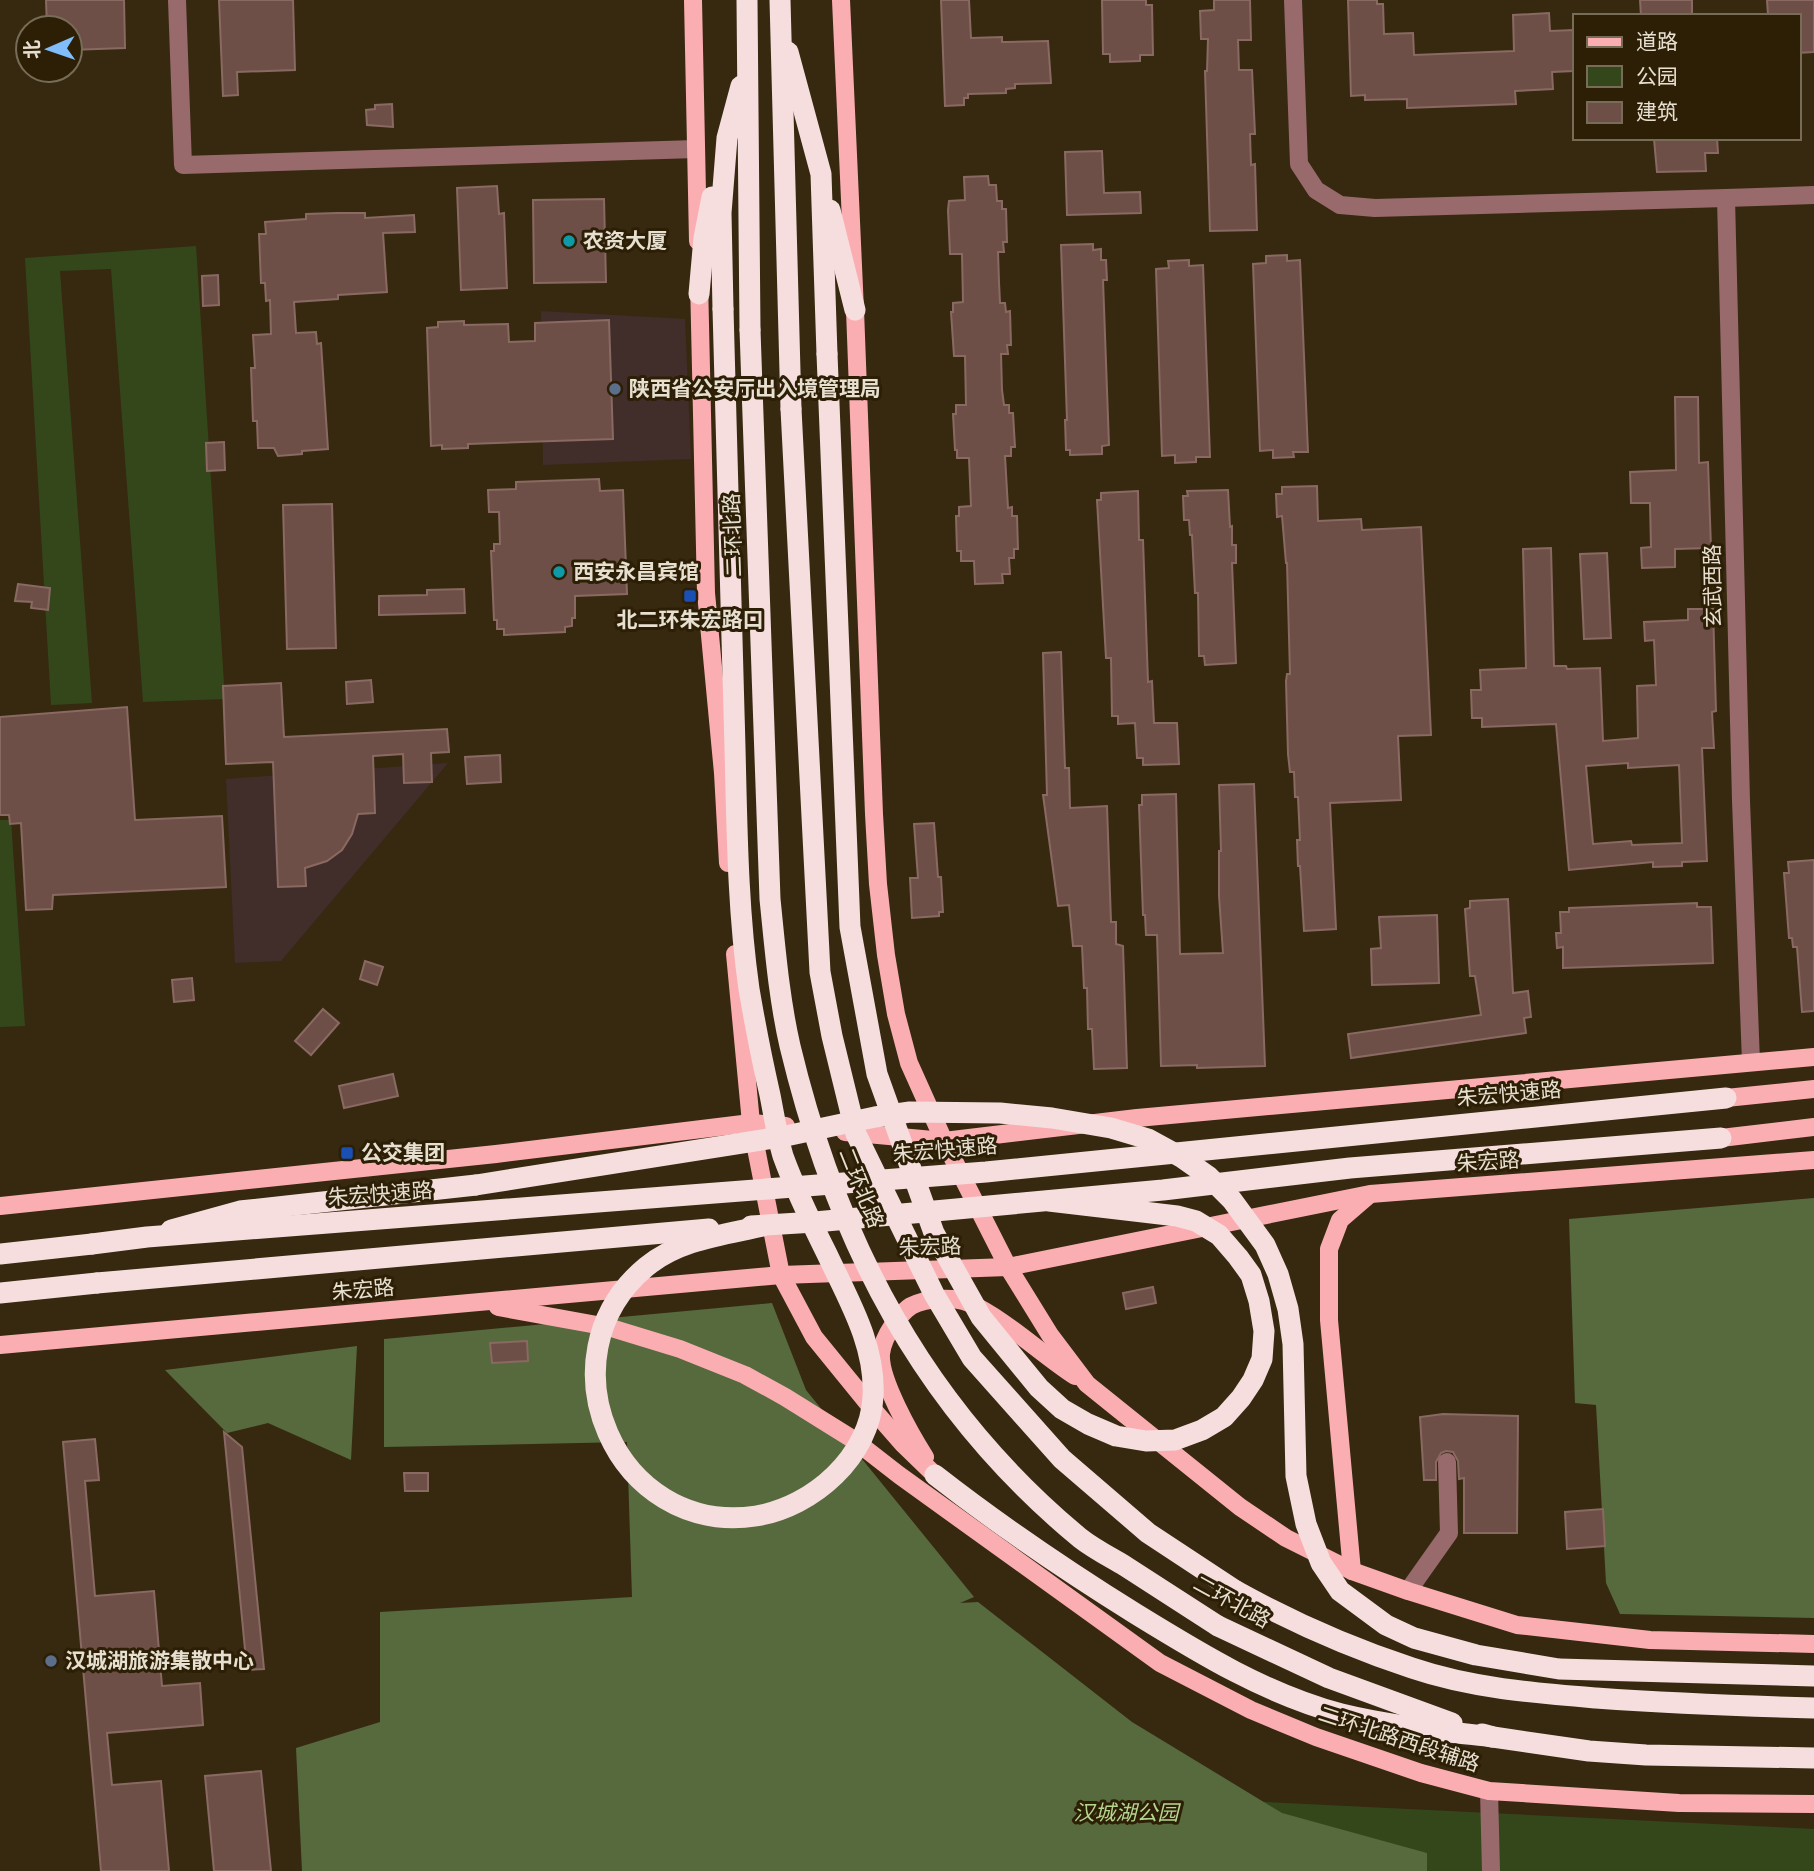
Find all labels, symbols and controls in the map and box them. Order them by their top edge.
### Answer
north arrow [14,14,84,84]
legend [1573,14,1800,140]
text: 道路 [1636,30,1678,54]
text: 北 [22,40,43,59]
text: 公园 [1636,65,1678,89]
text: 建筑 [1636,100,1678,124]
place label: 农资大厦 [583,229,667,253]
marker: 农资大厦 [561,233,577,249]
place label: 陕西省公安厅出入境管理局 [629,377,881,401]
marker: 陕西省公安厅出入境管理局 [607,381,623,397]
street label: 二环北路 [720,493,746,577]
street label: 玄武西路 [1700,544,1726,628]
place label: 西安永昌宾馆 [573,560,699,584]
marker: 西安永昌宾馆 [551,564,567,580]
marker: 北二环朱宏路口 [682,588,698,604]
place label: 北二环朱宏路口 [617,608,764,632]
street label: 朱宏快速路 [1456,1077,1562,1111]
street label: 朱宏快速路 [892,1133,998,1167]
place label: 公交集团 [361,1141,445,1165]
marker: 公交集团 [339,1145,355,1161]
street label: 二环北路 [834,1145,888,1231]
street label: 朱宏路 [1456,1148,1520,1176]
street label: 朱宏快速路 [327,1178,433,1210]
street label: 朱宏路 [898,1234,962,1260]
street label: 朱宏路 [331,1275,395,1305]
street label: 二环北路 [1189,1571,1275,1633]
place label: 汉城湖旅游集散中心 [65,1649,254,1673]
marker: 汉城湖旅游集散中心 [43,1653,59,1669]
street label: 二环北路西段辅路 [1315,1702,1483,1776]
park label: 汉城湖公园 [1074,1801,1181,1825]

